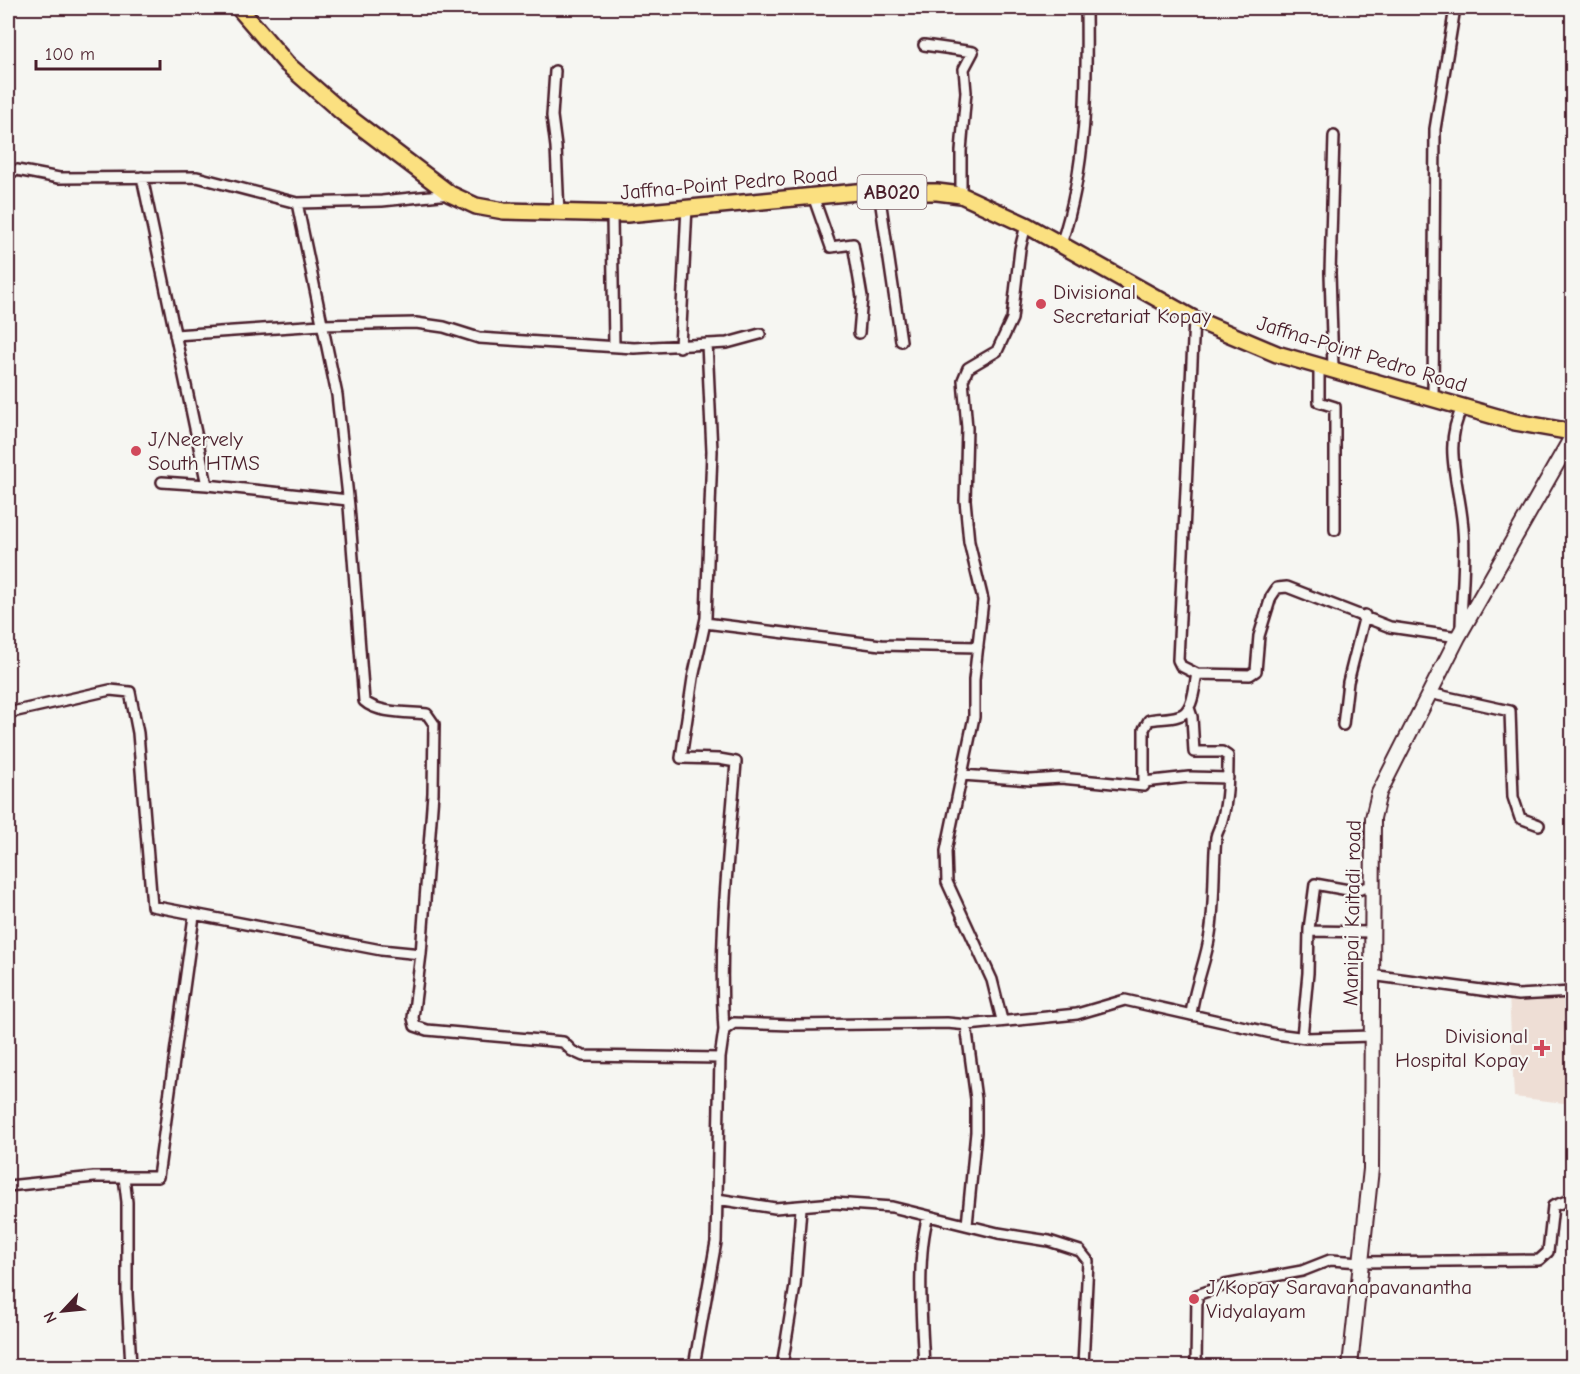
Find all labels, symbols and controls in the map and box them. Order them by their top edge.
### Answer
scale bar [36,33,160,71]
text: 100 m [45,44,95,65]
street label: Jaffna-Point Pedro Road [619,162,839,204]
road number: AB020 [858,175,926,209]
place label: Divisional Secretariat Kopay [1053,280,1212,328]
marker: Divisional Secretariat Kopay [1034,297,1048,311]
street label: Jaffna-Point Pedro Road [1254,311,1470,397]
place label: J/Neervely South HTMS [148,427,260,475]
marker: J/Neervely South HTMS [129,444,143,458]
street label: Manipai Kaitadi road [1338,820,1366,1006]
place label: Divisional Hospital Kopay [1395,1024,1529,1072]
marker: Divisional Hospital Kopay [1533,1039,1551,1057]
place label: J/Kopay Saravanapavanantha Vidyalayam [1206,1275,1472,1323]
north arrow [33,1281,93,1341]
marker: J/Kopay Saravanapavanantha Vidyalayam [1187,1292,1201,1306]
text: N [40,1309,61,1326]

